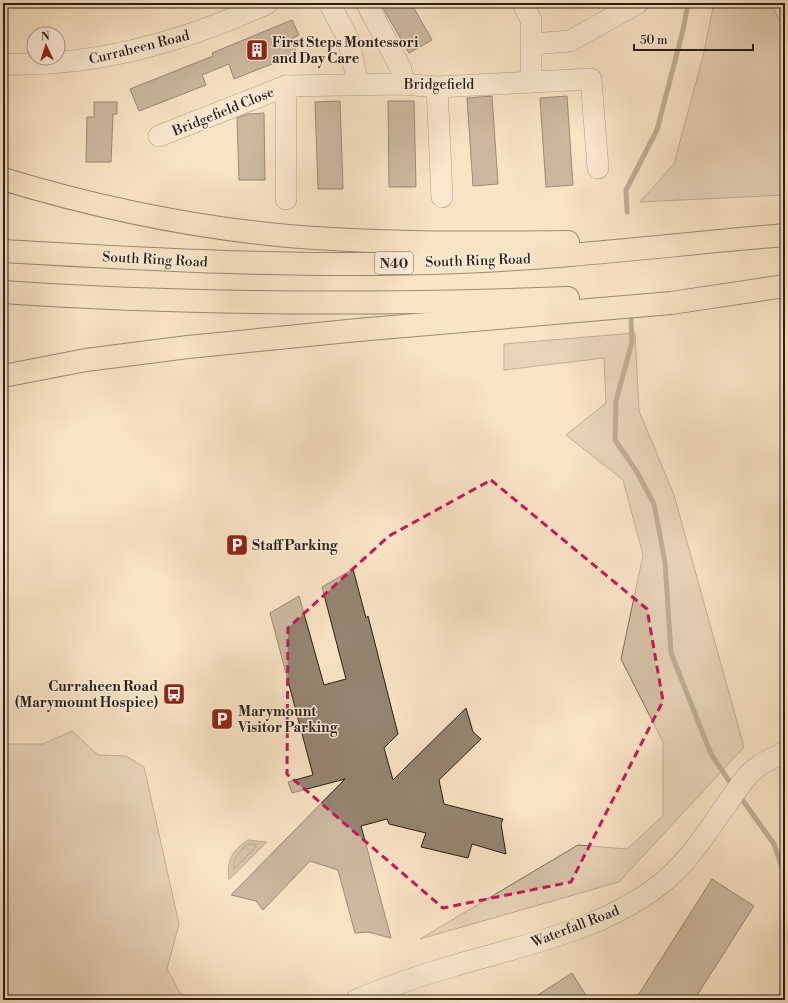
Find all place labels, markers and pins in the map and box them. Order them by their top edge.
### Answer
place label: First Steps Montessori and Day Care [272,34,419,68]
building icon: First Steps Montessori and Day Care [244,37,270,63]
parking icon: Staff Parking [224,532,250,558]
place label: Staff Parking [252,537,339,555]
place label: Curraheen Road (Marymount Hospice) [15,678,158,712]
bus stop icon: Curraheen Road (Marymount Hospice) [161,681,187,707]
place label: Marymount Visitor Parking [237,703,339,737]
parking icon: Marymount Visitor Parking [209,706,235,732]

